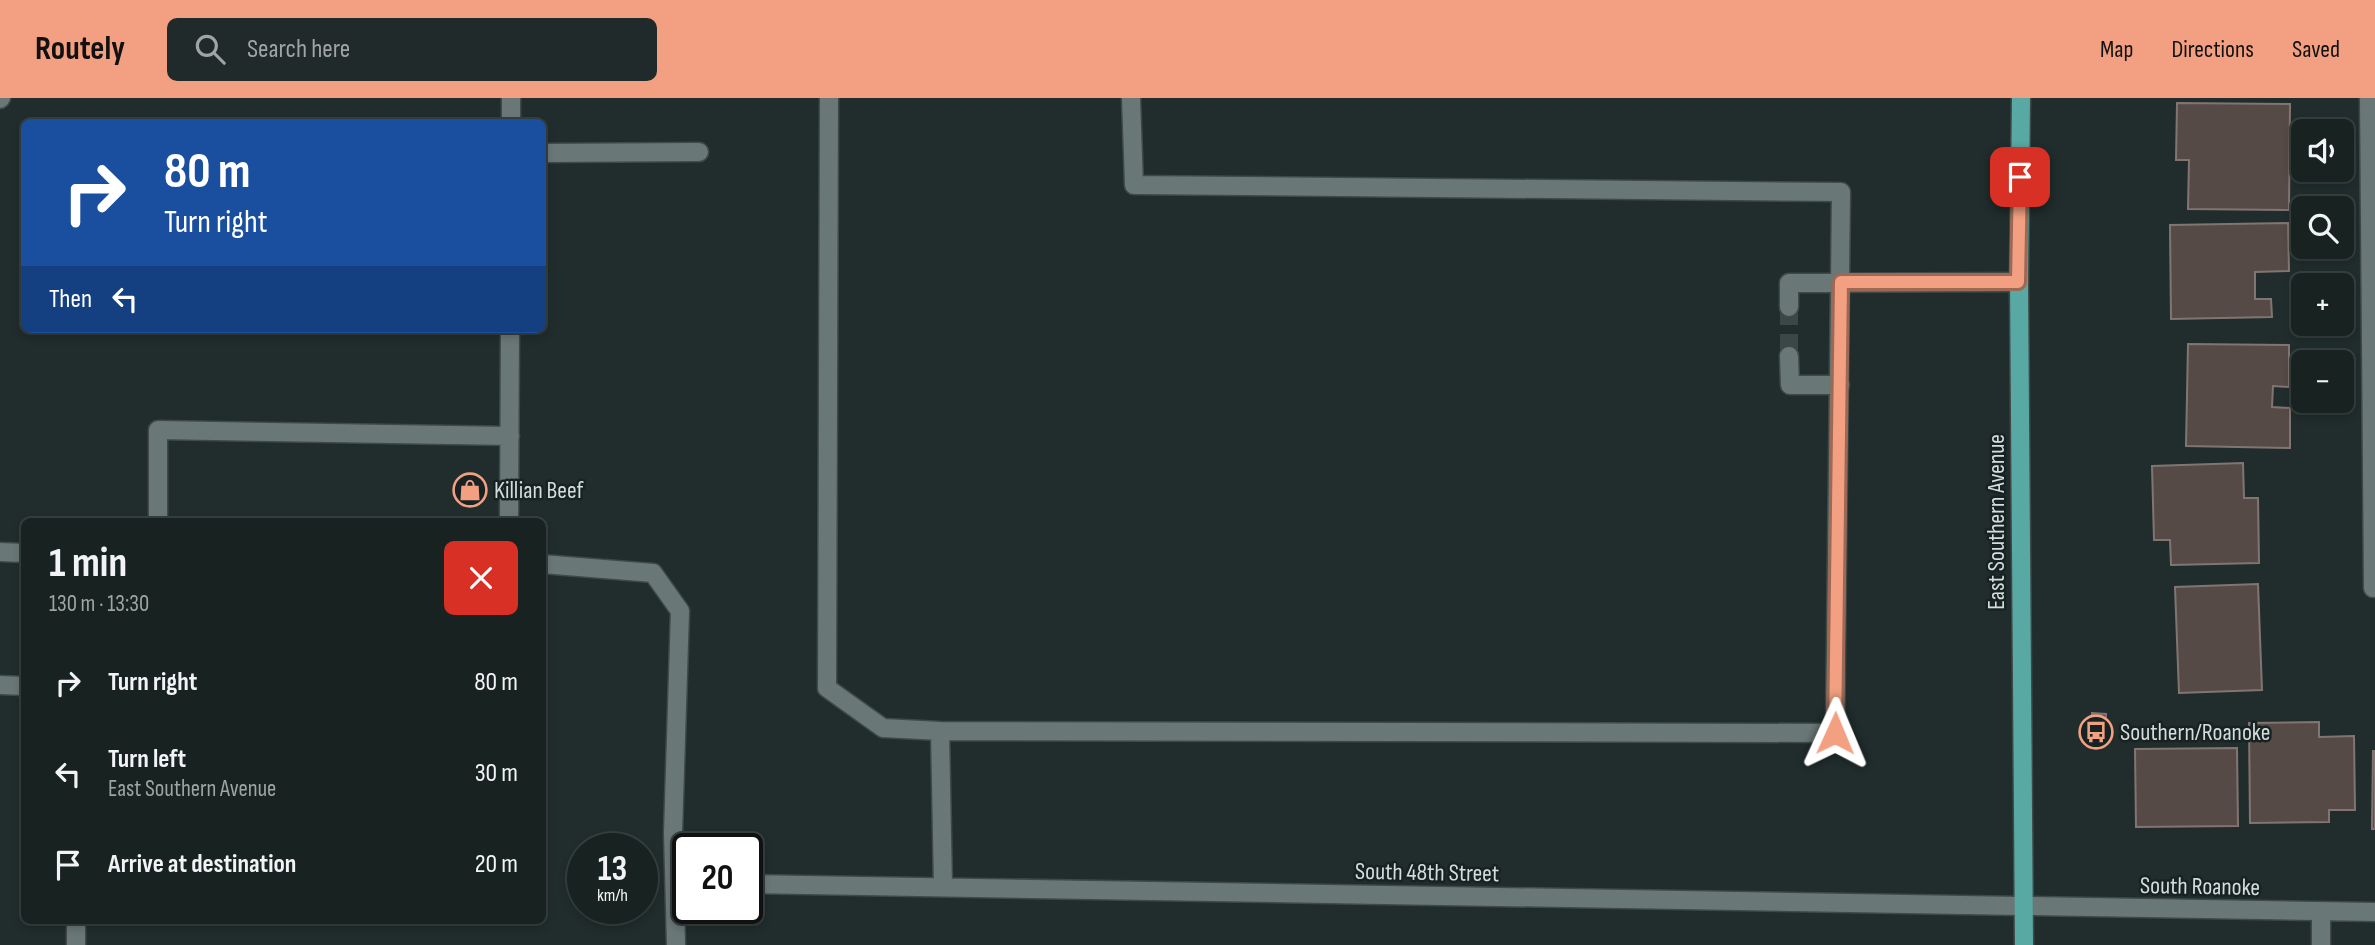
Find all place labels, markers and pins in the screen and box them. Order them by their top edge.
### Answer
pin [1990,147,2050,207]
shop icon: Killian Beef [451,471,489,509]
place label: Killian Beef [494,476,585,505]
bus stop icon: Southern/Roanoke [2077,713,2115,751]
place label: Southern/Roanoke [2120,718,2270,747]

